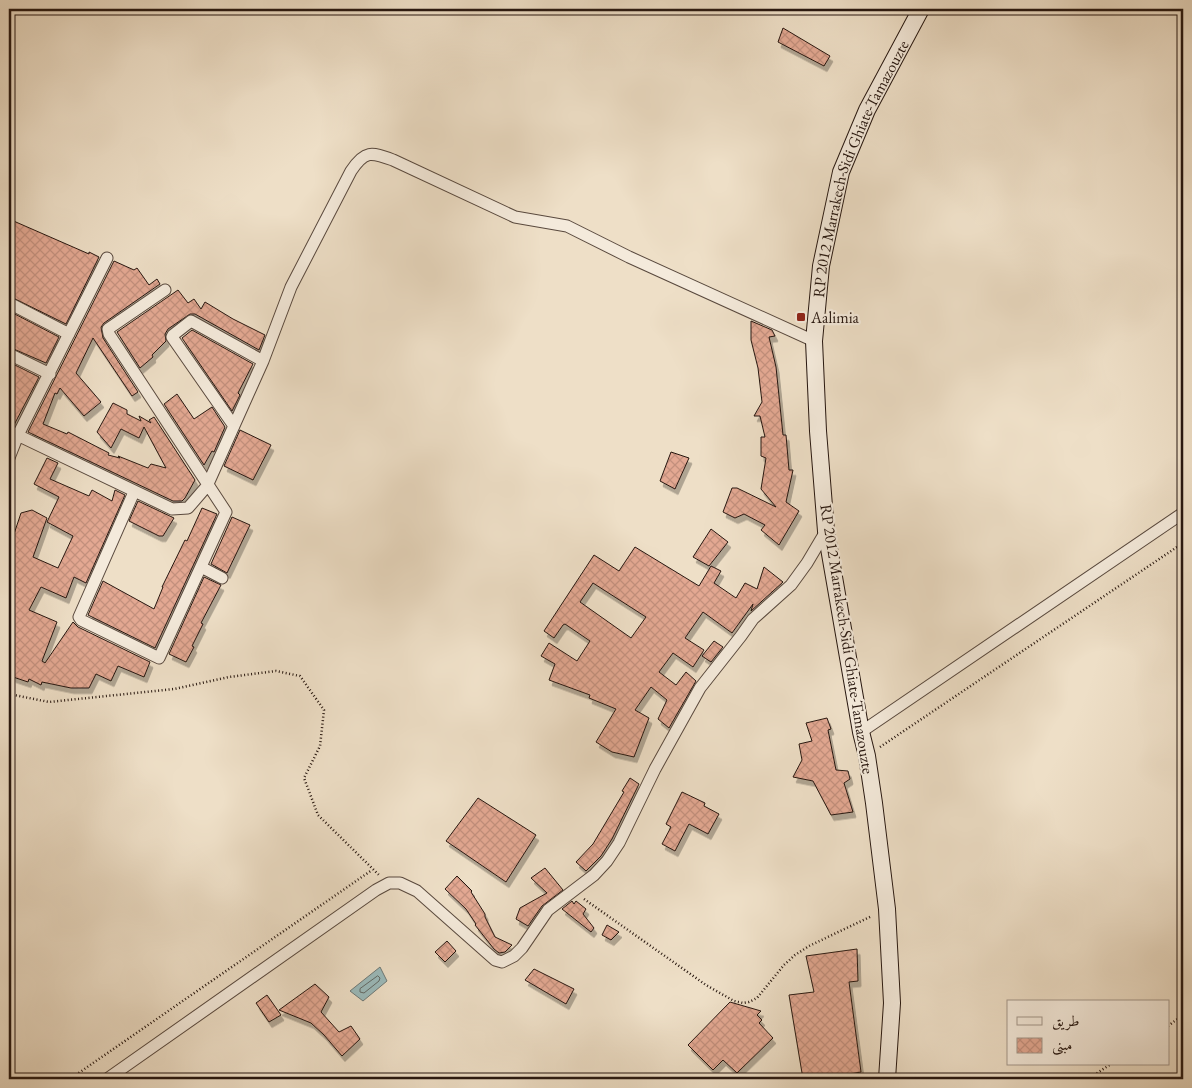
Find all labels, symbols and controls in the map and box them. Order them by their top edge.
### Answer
street label: RP 2012 Marrakech-Sidi Ghiate-Tamazouzte [808,36,913,298]
place label: Aalimia [810,307,860,328]
marker: Aalimia [795,311,807,323]
street label: RP 2012 Marrakech-Sidi Ghiate-Tamazouzte [815,503,879,775]
legend [1007,1000,1170,1066]
text: طريق [1052,1011,1079,1031]
text: مبنى [1052,1035,1072,1056]

